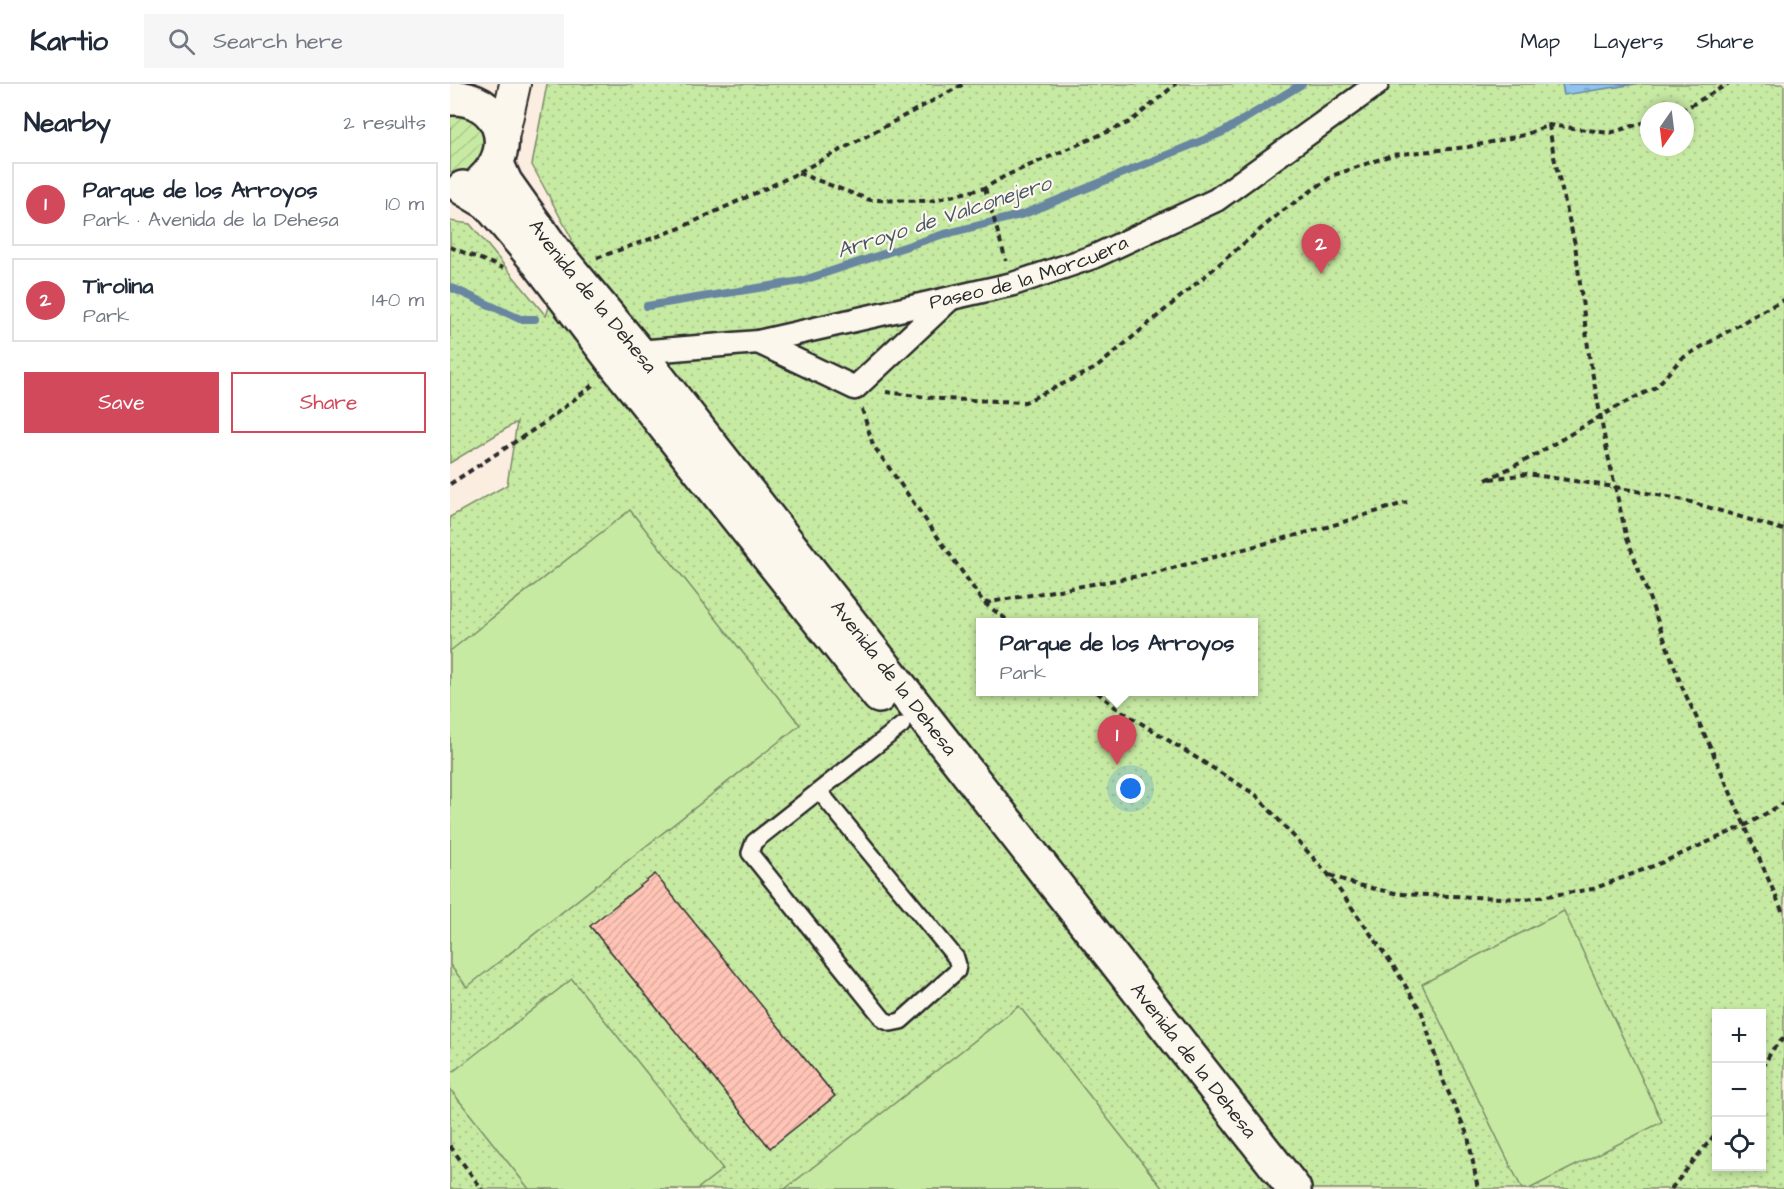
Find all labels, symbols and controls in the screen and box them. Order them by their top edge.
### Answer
search box [144,14,564,68]
text: Kartio [30,22,108,61]
icon: search [165,25,198,58]
text: Search here [213,26,343,57]
text: Map [1520,27,1560,56]
text: Layers [1593,27,1663,56]
text: Share [1696,27,1754,56]
north arrow [1640,102,1694,156]
text: Nearby [24,105,111,141]
text: 2 results [343,109,426,137]
water label: Arroyo de Valconejero [833,168,1057,266]
text: Parque de los Arroyos [83,175,317,206]
text: 1 [44,190,47,218]
text: 10 m [385,190,424,218]
text: Park · Avenida de la Dehesa [83,206,339,234]
street label: Avenida de la Dehesa [522,214,664,379]
pin: 2 [1302,224,1340,274]
street label: Paseo de la Morcuera [926,229,1133,317]
text: Tirolina [83,271,154,302]
text: 2 [40,286,51,314]
text: 140 m [372,286,424,314]
text: Park [83,302,129,330]
button: Save [24,372,219,433]
button: Share [231,372,426,433]
street label: Avenida de la Dehesa [824,594,963,762]
popup [976,618,1258,696]
text: Parque de los Arroyos [1000,628,1234,659]
text: Park [1000,659,1046,687]
pin: 1 [1098,716,1136,765]
your location [1116,774,1145,803]
street label: Avenida de la Dehesa [1124,977,1263,1144]
map controls [1712,1009,1766,1171]
button: + [1712,1009,1766,1063]
button: − [1712,1063,1766,1117]
button: locate [1712,1117,1766,1171]

